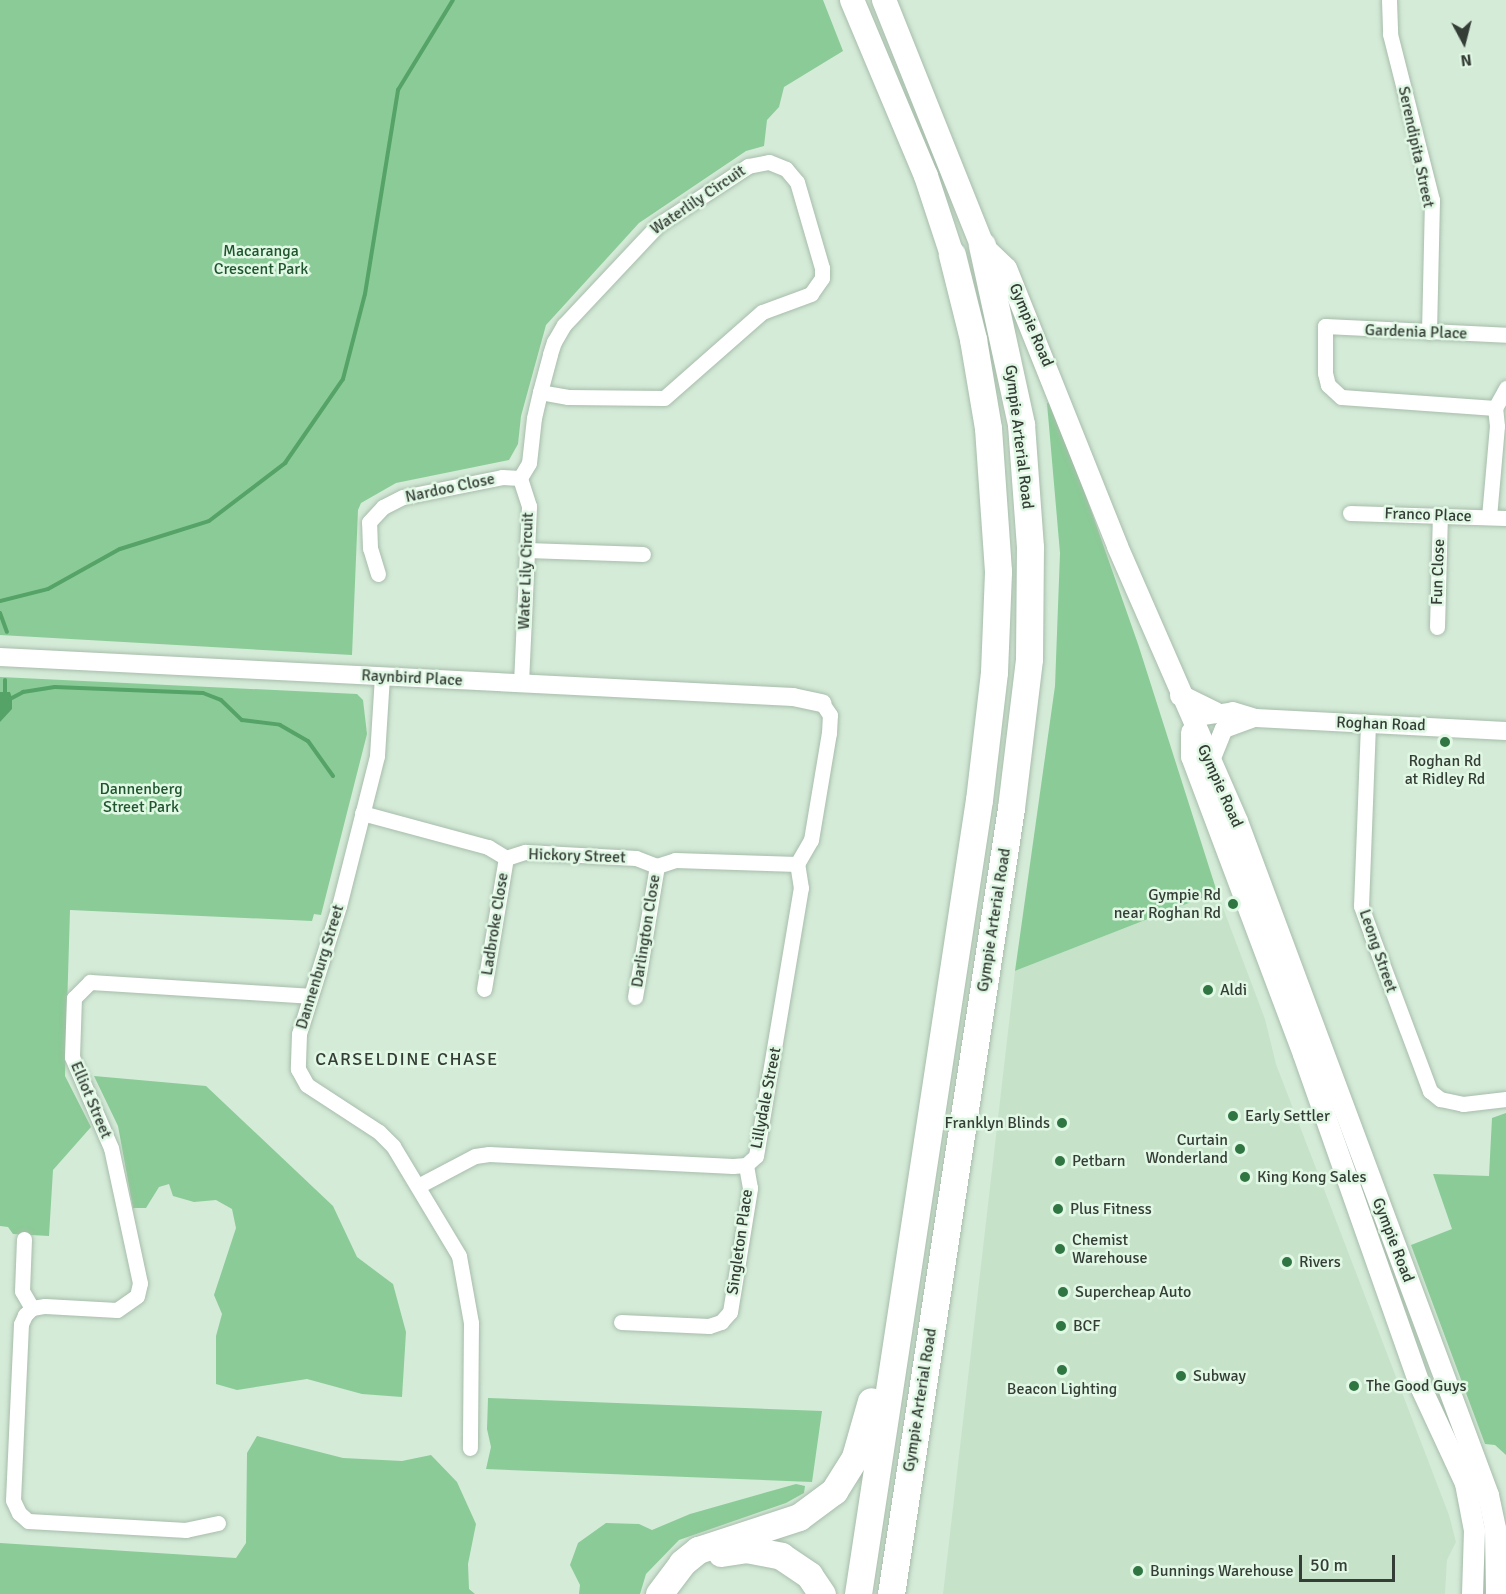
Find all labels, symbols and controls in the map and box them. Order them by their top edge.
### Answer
north arrow [1434,12,1494,72]
text: N [1459,49,1473,70]
street label: Serendipita Street [1394,85,1438,209]
street label: Waterlily Circuit [647,161,749,239]
park label: Macaranga Crescent Park [214,241,308,279]
street label: Gympie Road [1005,280,1057,370]
street label: Gardenia Place [1364,321,1468,343]
street label: Gympie Arterial Road [1001,364,1037,510]
street label: Nardoo Close [404,469,496,507]
street label: Franco Place [1384,504,1472,526]
street label: Water Lily Circuit [514,512,538,630]
street label: Fun Close [1427,538,1449,606]
street label: Raynbird Place [361,666,463,690]
street label: Roghan Road [1336,713,1426,735]
marker: Roghan Rd at Ridley Rd [1438,735,1452,749]
street label: Gympie Road [1193,741,1247,831]
place label: Roghan Rd at Ridley Rd [1405,751,1485,789]
park label: Dannenberg Street Park [99,779,183,817]
street label: Hickory Street [528,845,626,867]
street label: Gympie Arterial Road [973,847,1015,993]
street label: Ladbroke Close [477,871,513,977]
street label: Darlington Close [628,873,664,989]
place label: Gympie Rd near Roghan Rd [1114,885,1221,923]
marker: Gympie Rd near Roghan Rd [1226,897,1240,911]
street label: Dannenburg Street [292,902,348,1032]
street label: Leong Street [1355,907,1401,995]
place label: Aldi [1220,980,1247,1000]
marker: Aldi [1201,983,1215,997]
street label: Lillydale Street [747,1046,785,1150]
district label: CARSELDINE CHASE [315,1048,499,1070]
street label: Elliot Street [66,1059,116,1141]
place label: Early Settler [1245,1106,1330,1126]
marker: Early Settler [1226,1109,1240,1123]
place label: Franklyn Blinds [945,1113,1050,1133]
marker: Franklyn Blinds [1055,1116,1069,1130]
place label: Curtain Wonderland [1146,1130,1228,1168]
marker: Curtain Wonderland [1233,1142,1247,1156]
place label: Petbarn [1072,1151,1125,1171]
marker: Petbarn [1053,1154,1067,1168]
place label: King Kong Sales [1257,1167,1366,1187]
marker: King Kong Sales [1238,1170,1252,1184]
street label: Singleton Place [723,1188,757,1296]
street label: Gympie Road [1368,1195,1418,1285]
place label: Plus Fitness [1070,1199,1152,1219]
marker: Plus Fitness [1051,1202,1065,1216]
place label: Chemist Warehouse [1072,1230,1148,1268]
marker: Chemist Warehouse [1053,1242,1067,1256]
place label: Rivers [1299,1252,1341,1272]
marker: Rivers [1280,1255,1294,1269]
place label: Supercheap Auto [1075,1282,1191,1302]
marker: Supercheap Auto [1056,1285,1070,1299]
place label: BCF [1073,1316,1101,1336]
marker: BCF [1054,1319,1068,1333]
street label: Gympie Arterial Road [899,1327,941,1473]
marker: Beacon Lighting [1055,1363,1069,1377]
place label: Subway [1193,1366,1246,1386]
marker: Subway [1174,1369,1188,1383]
place label: The Good Guys [1366,1376,1467,1396]
place label: Beacon Lighting [1007,1379,1117,1399]
marker: The Good Guys [1347,1379,1361,1393]
scale bar [1302,1543,1398,1581]
text: 50 m [1310,1554,1348,1576]
place label: Bunnings Warehouse [1150,1561,1293,1581]
marker: Bunnings Warehouse [1131,1564,1145,1578]

